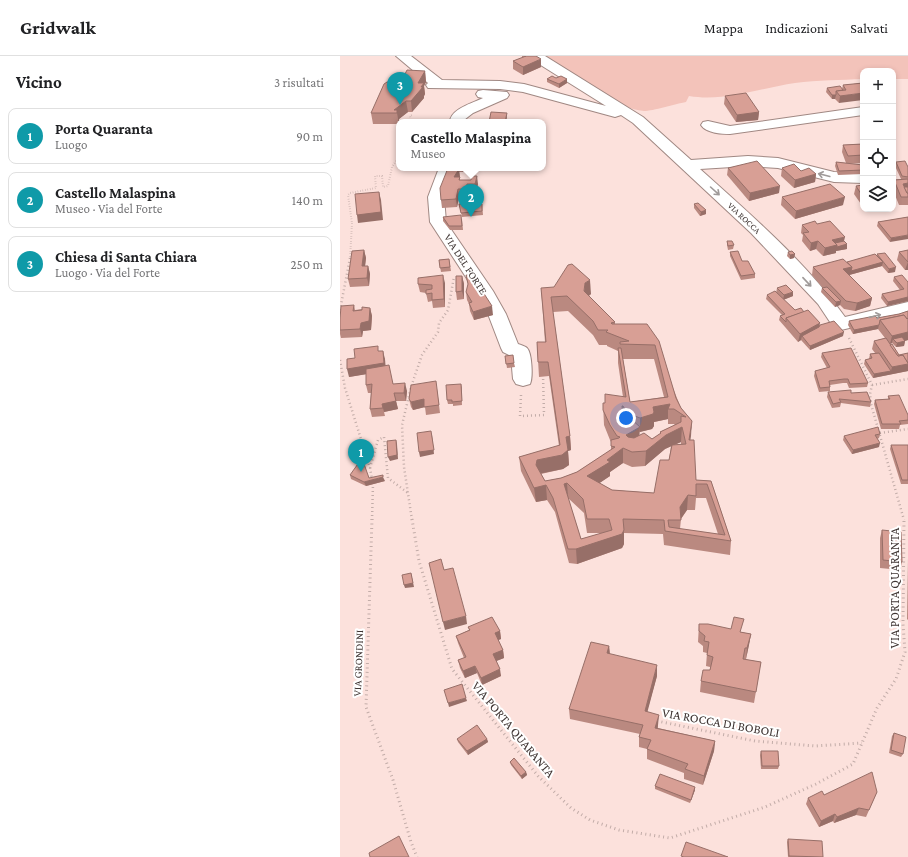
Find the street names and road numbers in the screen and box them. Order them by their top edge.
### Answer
street label: VIA ROCCA [726,200,763,236]
street label: VIA DEL FORTE [442,232,490,296]
street label: VIA PORTA QUARANTA [887,527,902,648]
street label: VIA GRONDINI [351,629,365,697]
street label: VIA PORTA QUARANTA [469,678,559,781]
street label: VIA ROCCA DI BOBOLI [661,705,781,740]

